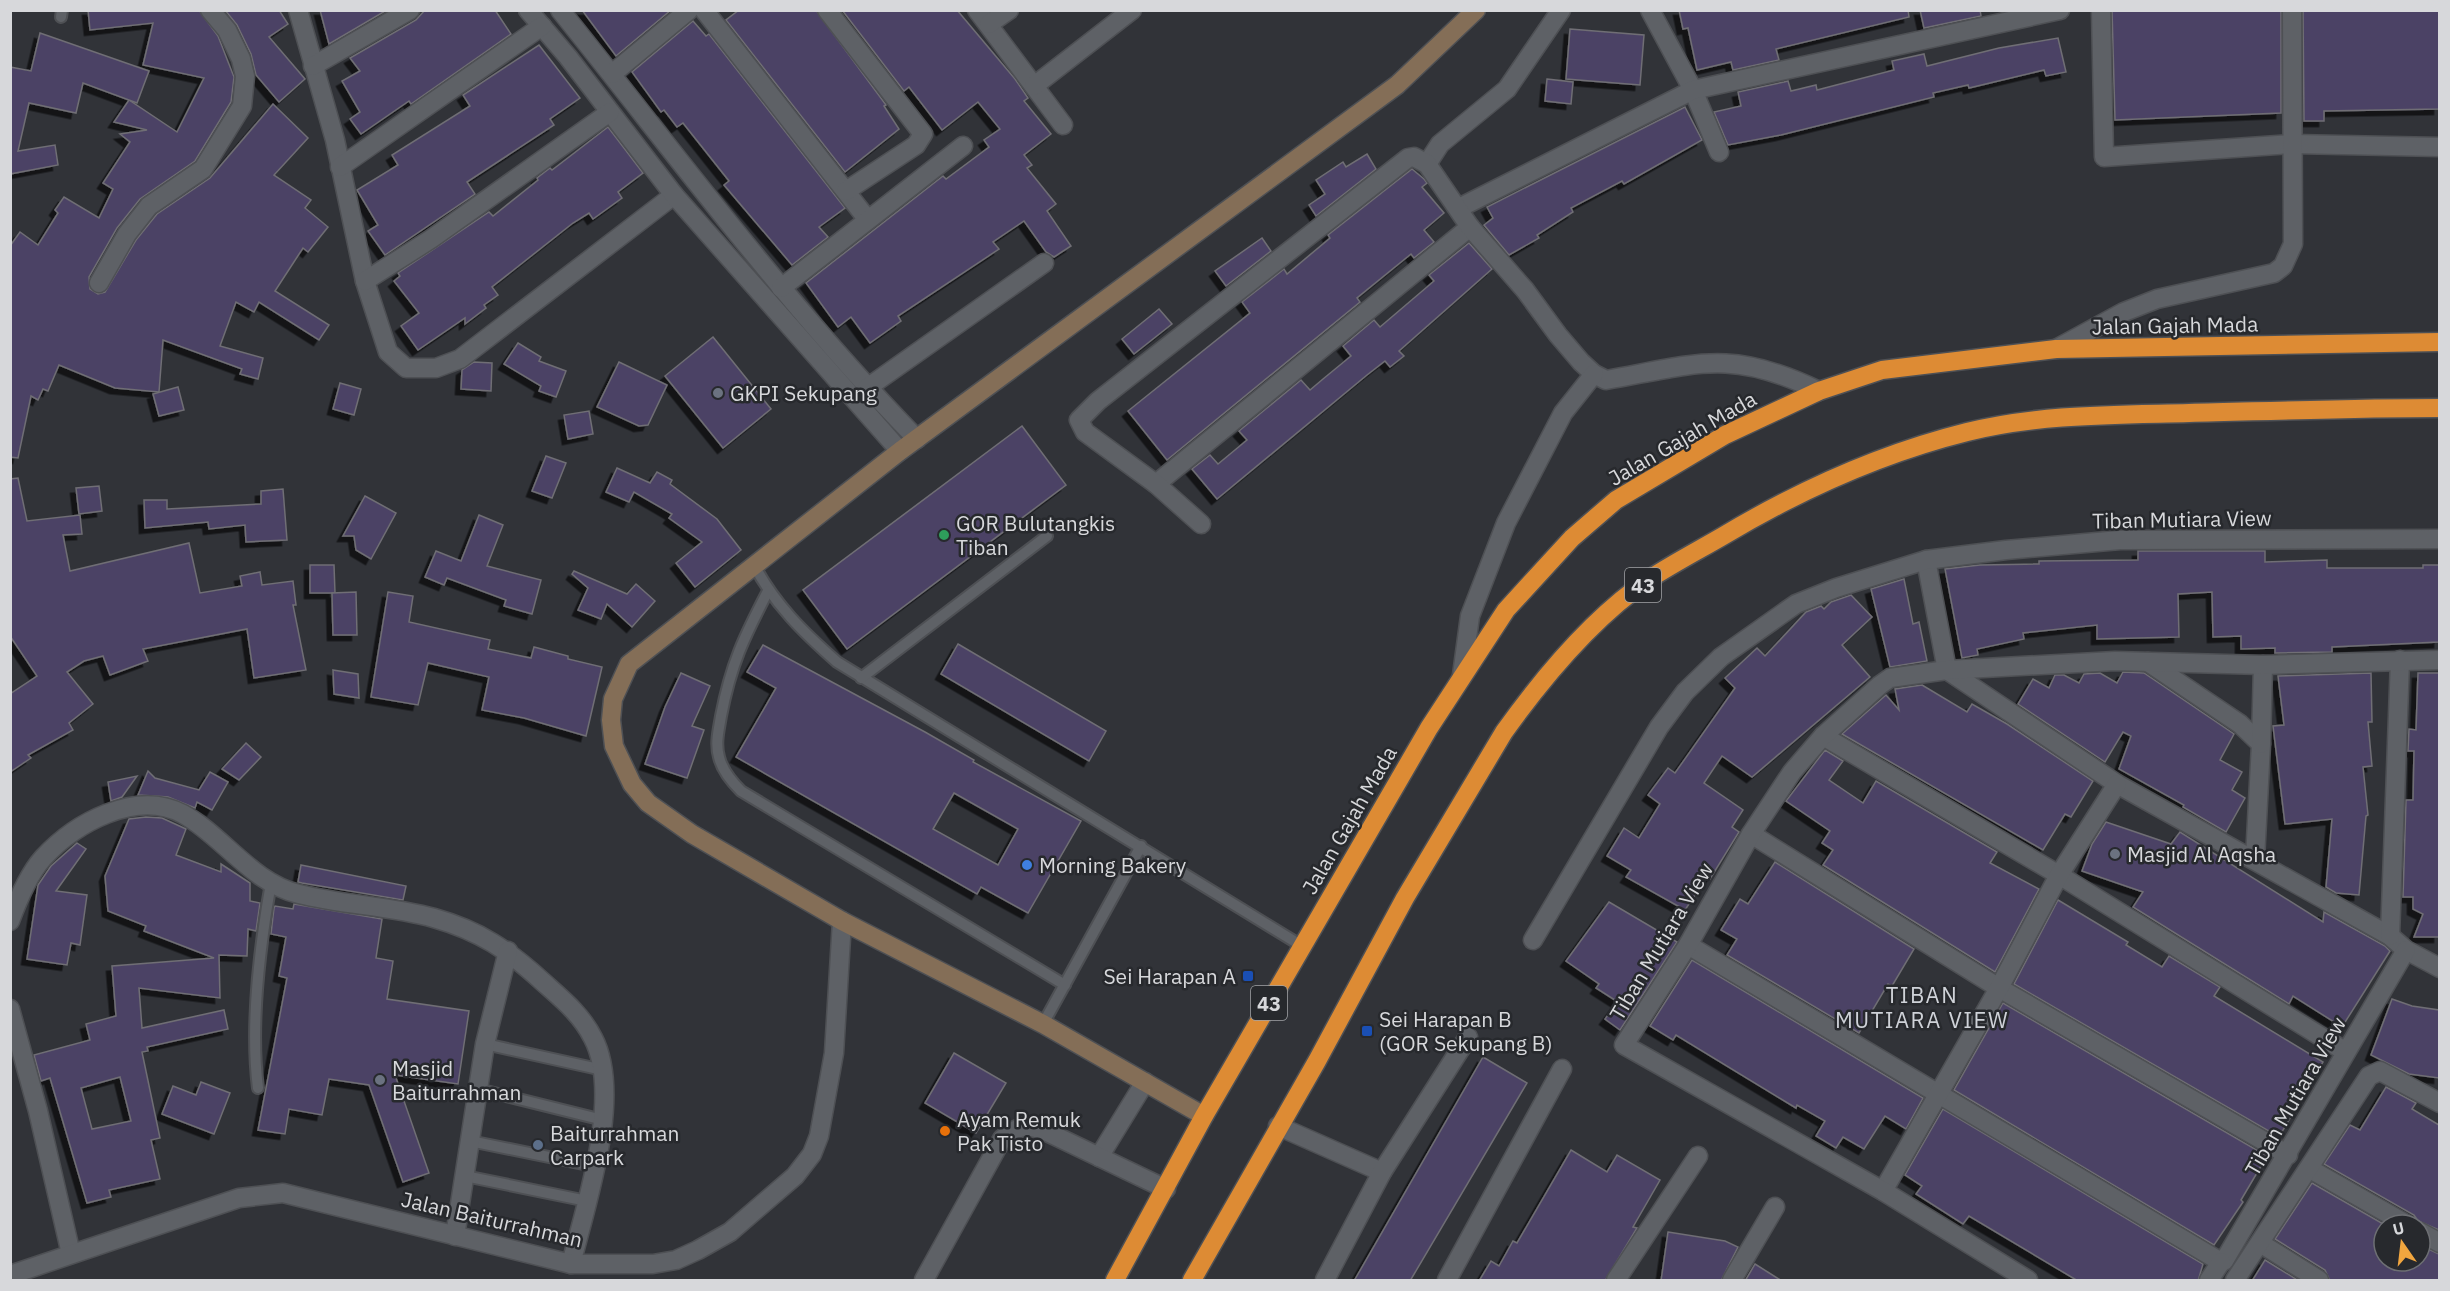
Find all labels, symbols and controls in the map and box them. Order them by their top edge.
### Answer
street label: Jalan Gajah Mada [2091,310,2259,340]
place label: GKPI Sekupang [730,379,877,407]
street label: Jalan Gajah Mada [1603,384,1761,492]
marker: GKPI Sekupang [711,386,725,400]
street label: Tiban Mutiara View [2092,503,2272,535]
place label: GOR Bulutangkis Tiban [956,509,1115,561]
marker: GOR Bulutangkis Tiban [937,528,951,542]
road number: 43 [1625,568,1661,602]
street label: Jalan Gajah Mada [1295,741,1403,899]
place label: Masjid Al Aqsha [2127,840,2276,868]
marker: Masjid Al Aqsha [2108,847,2122,861]
place label: Morning Bakery [1039,851,1187,879]
street label: Tiban Mutiara View [1603,857,1719,1025]
marker: Morning Bakery [1020,858,1034,872]
place label: Sei Harapan A [1103,962,1236,990]
marker: Sei Harapan A [1241,969,1255,983]
district label: TIBAN MUTIARA VIEW [1835,980,2009,1034]
road number: 43 [1251,986,1287,1020]
place label: Sei Harapan B (GOR Sekupang B) [1379,1005,1553,1057]
street label: Tiban Mutiara View [2238,1011,2352,1181]
marker: Sei Harapan B (GOR Sekupang B) [1360,1024,1374,1038]
place label: Masjid Baiturrahman [392,1054,521,1106]
marker: Masjid Baiturrahman [373,1073,387,1087]
place label: Ayam Remuk Pak Tisto [957,1105,1081,1157]
place label: Baiturrahman Carpark [550,1119,679,1171]
marker: Ayam Remuk Pak Tisto [938,1124,952,1138]
marker: Baiturrahman Carpark [531,1138,545,1152]
street label: Jalan Baiturrahman [399,1185,585,1253]
north arrow [2372,1213,2432,1273]
text: U [2391,1217,2406,1239]

